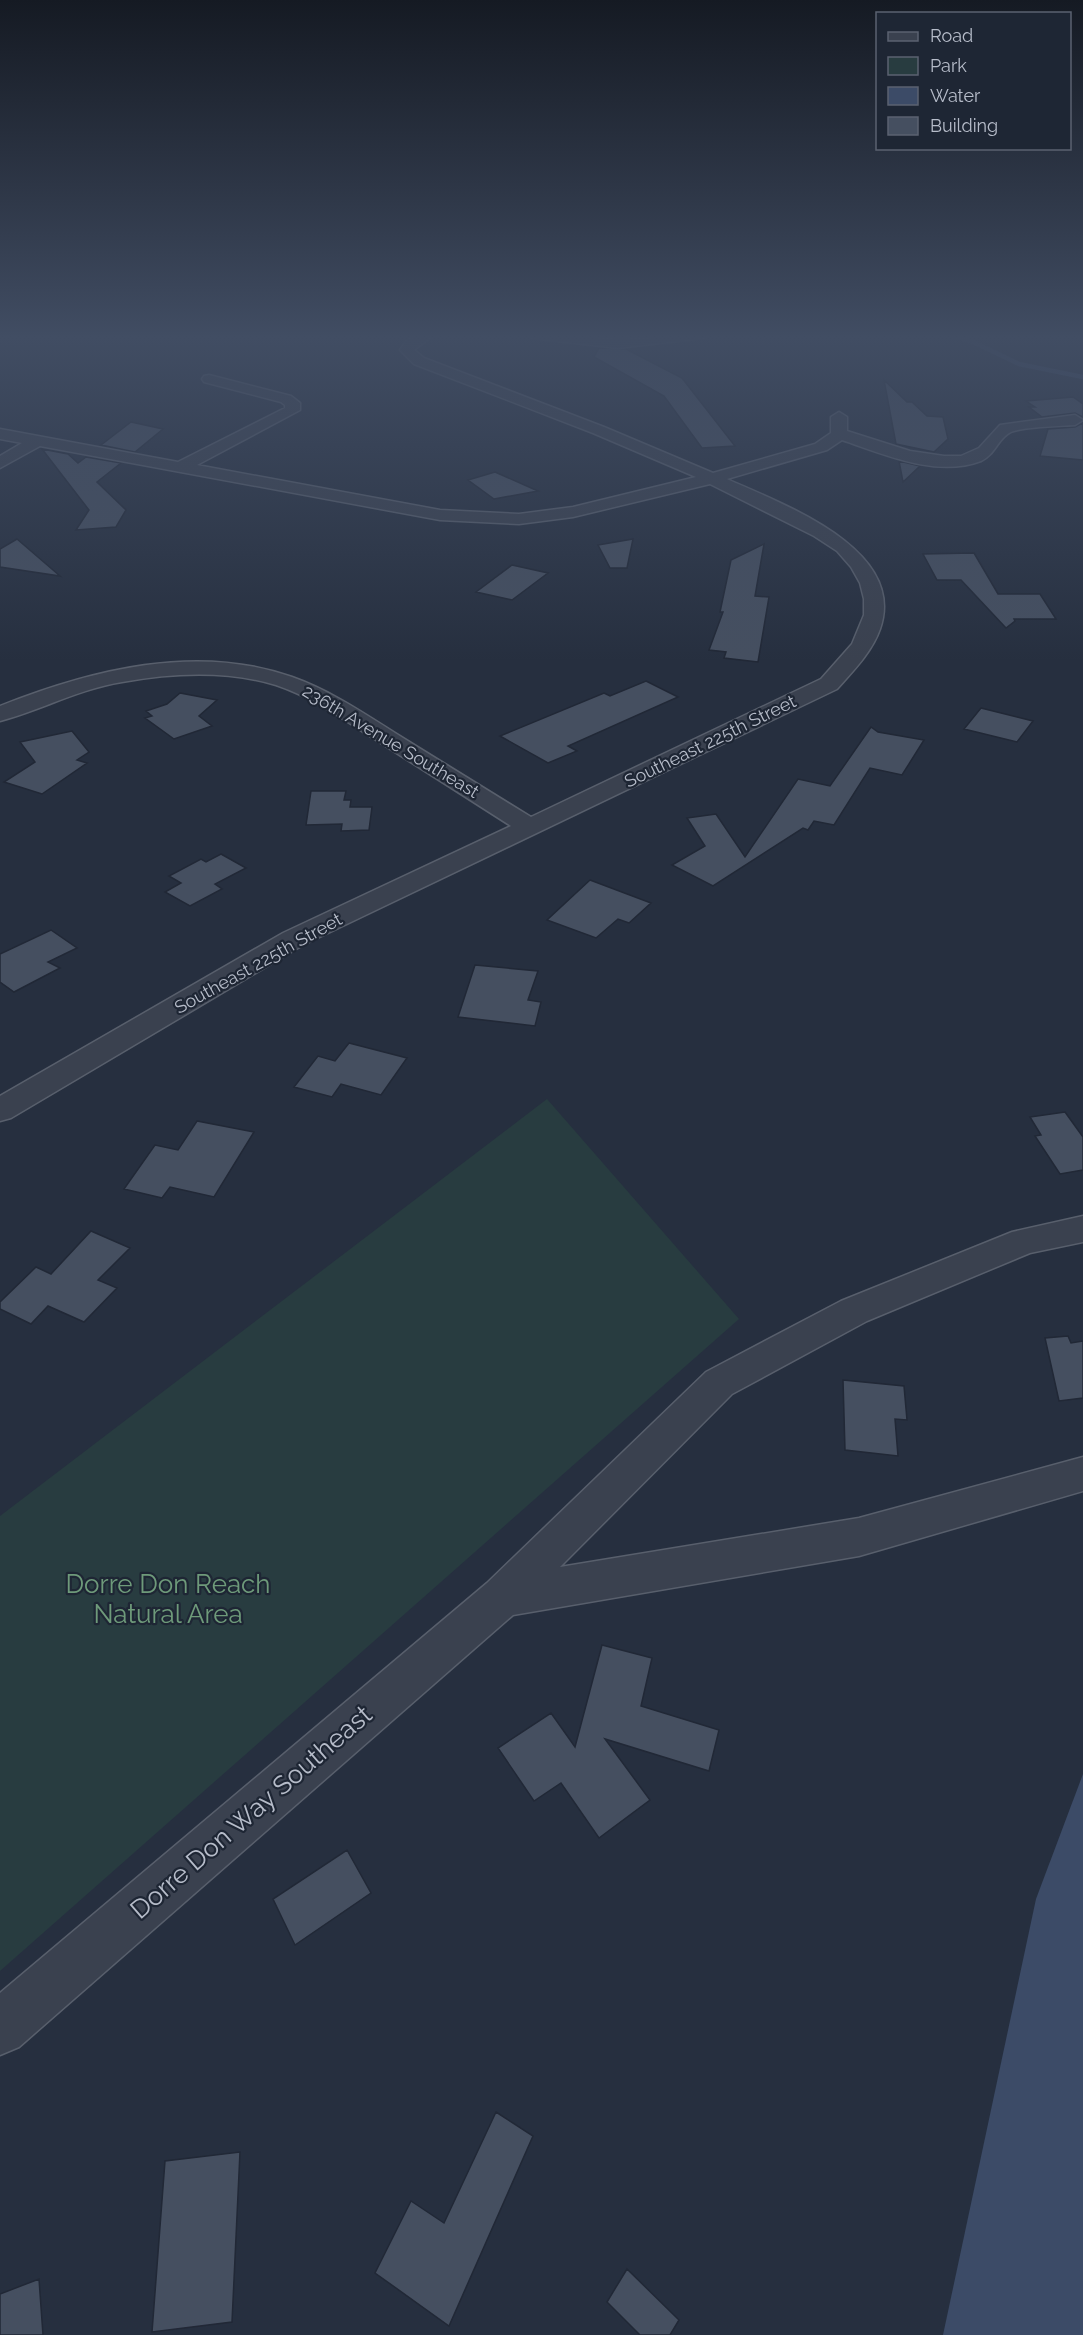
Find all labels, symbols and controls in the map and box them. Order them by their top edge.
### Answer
legend [876,12,1071,150]
text: Road [930,25,973,46]
text: Park [930,55,967,76]
text: Water [930,85,981,106]
text: Building [930,115,998,136]
street label: 236th Avenue Southeast [299,680,483,802]
street label: Southeast 225th Street [621,690,799,792]
street label: Southeast 225th Street [171,908,345,1018]
park label: Dorre Don Reach Natural Area [65,1569,271,1629]
street label: Dorre Don Way Southeast [124,1699,378,1925]

